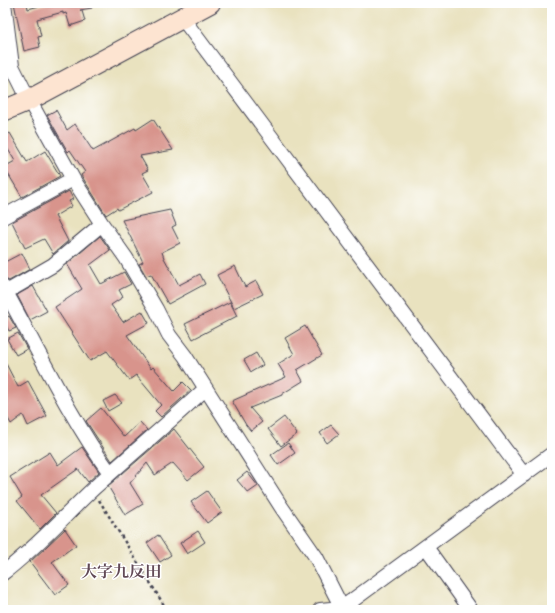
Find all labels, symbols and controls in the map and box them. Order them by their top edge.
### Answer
district label: 大字九反田 [81,561,161,583]

